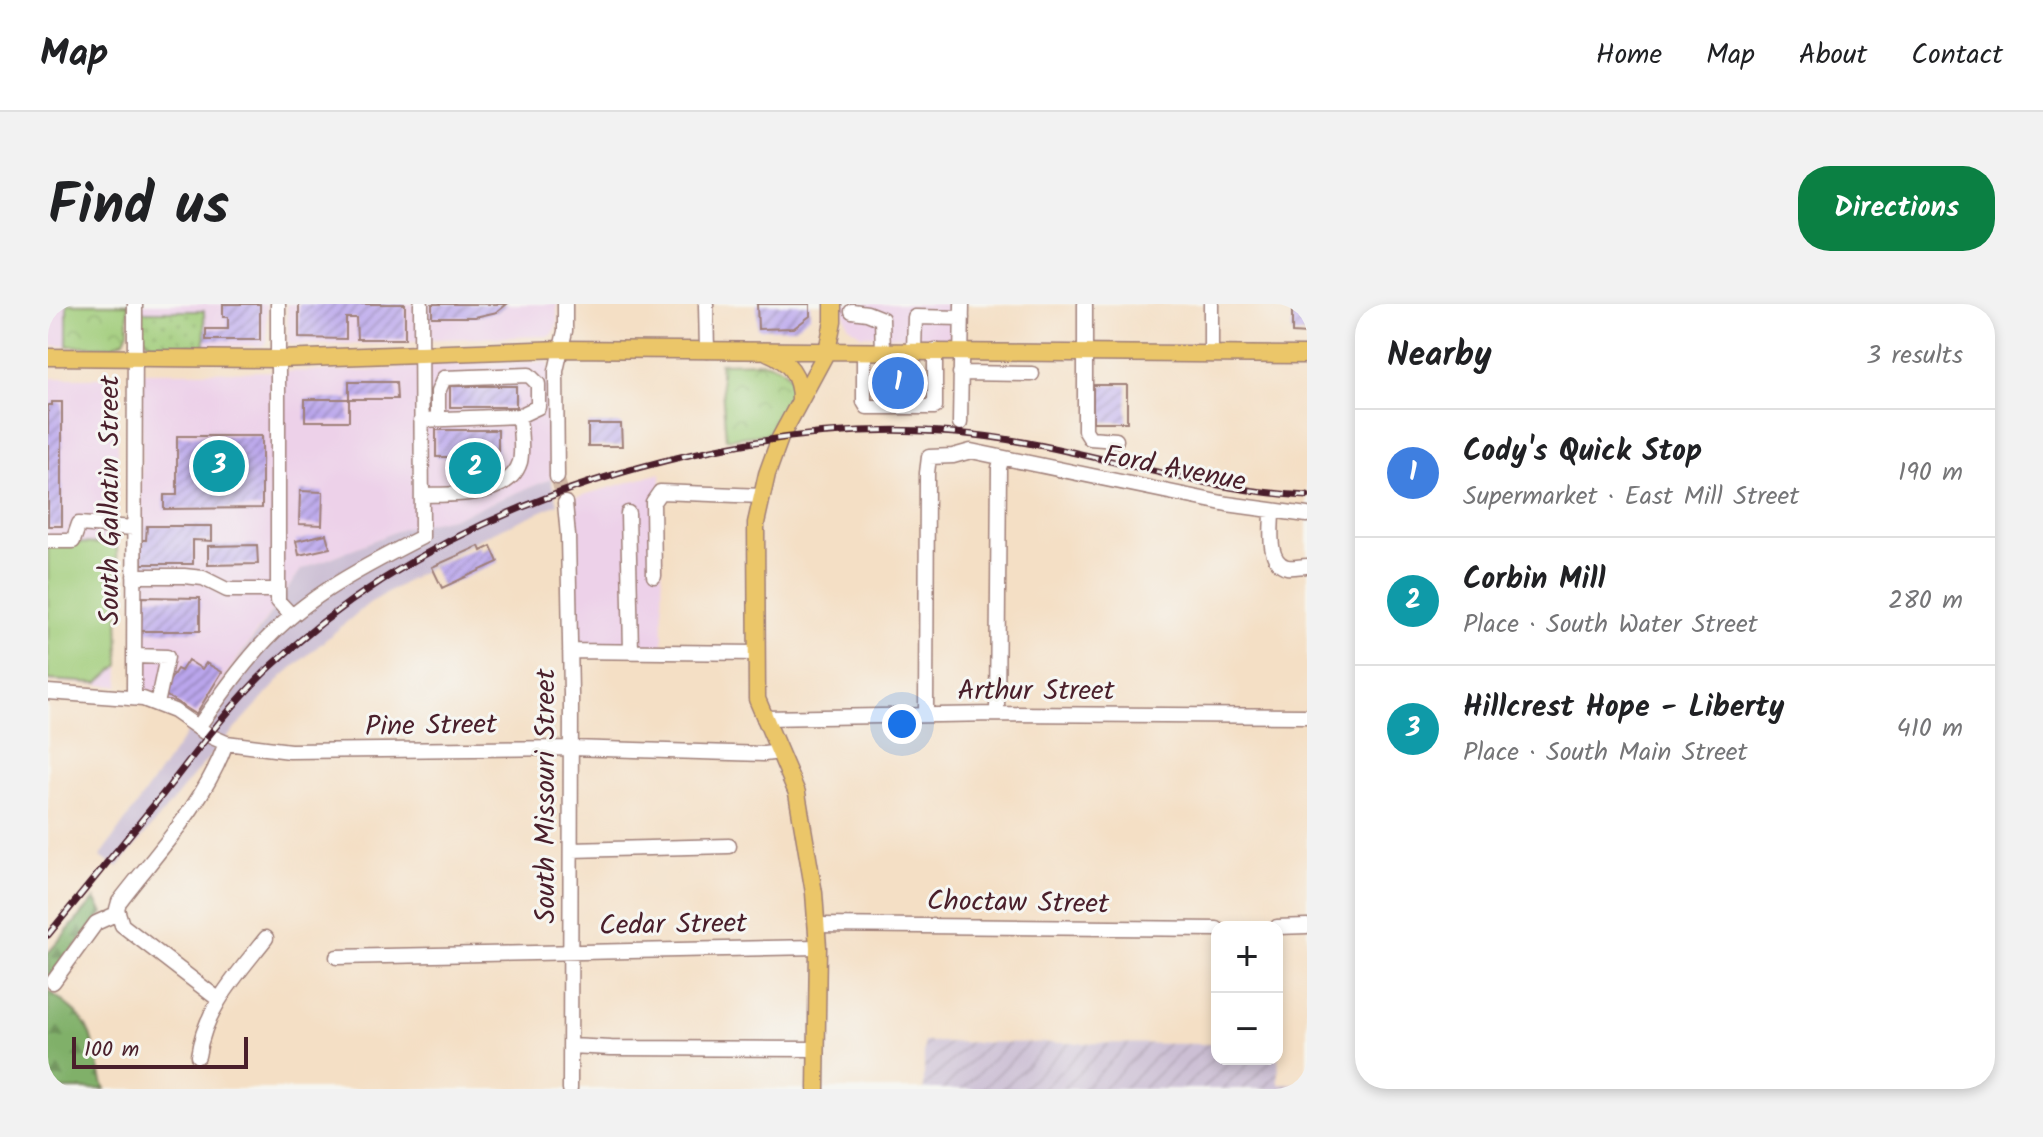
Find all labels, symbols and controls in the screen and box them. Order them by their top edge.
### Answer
text: Map [40,25,109,85]
text: Home [1596,33,1662,78]
text: Map [1706,33,1755,78]
text: About [1799,33,1867,78]
text: Contact [1911,33,2003,78]
text: Find us [48,163,229,253]
button: Directions [1798,166,1995,251]
text: Nearby [1387,329,1492,383]
text: 3 results [1866,335,1963,377]
pin: 1 [872,353,924,413]
street label: South Gallatin Street [88,374,133,625]
text: Cody's Quick Stop [1463,428,1702,476]
street label: Ford Avenue [1099,434,1250,505]
pin: 3 [193,436,245,496]
pin: 2 [449,438,501,498]
text: 1 [1409,452,1417,494]
text: 190 m [1898,452,1963,494]
text: Supermarket · East Mill Street [1463,476,1799,518]
text: Corbin Mill [1463,556,1605,604]
text: 2 [1405,580,1421,622]
text: 280 m [1888,580,1963,622]
text: Place · South Water Street [1463,604,1758,646]
street label: South Missouri Street [524,667,569,924]
street label: Arthur Street [957,669,1116,714]
text: Hillcrest Hope - Liberty [1463,684,1784,732]
street label: Pine Street [365,703,498,750]
your location [882,704,922,744]
text: 3 [1406,708,1420,750]
text: 410 m [1896,708,1963,750]
text: Place · South Main Street [1463,732,1748,774]
street label: Choctaw Street [927,879,1110,928]
street label: Cedar Street [599,902,749,949]
map controls [1211,921,1283,1065]
button: + [1211,921,1283,993]
button: − [1211,993,1283,1065]
scale bar [72,1033,248,1069]
text: 100 m [84,1033,139,1068]

